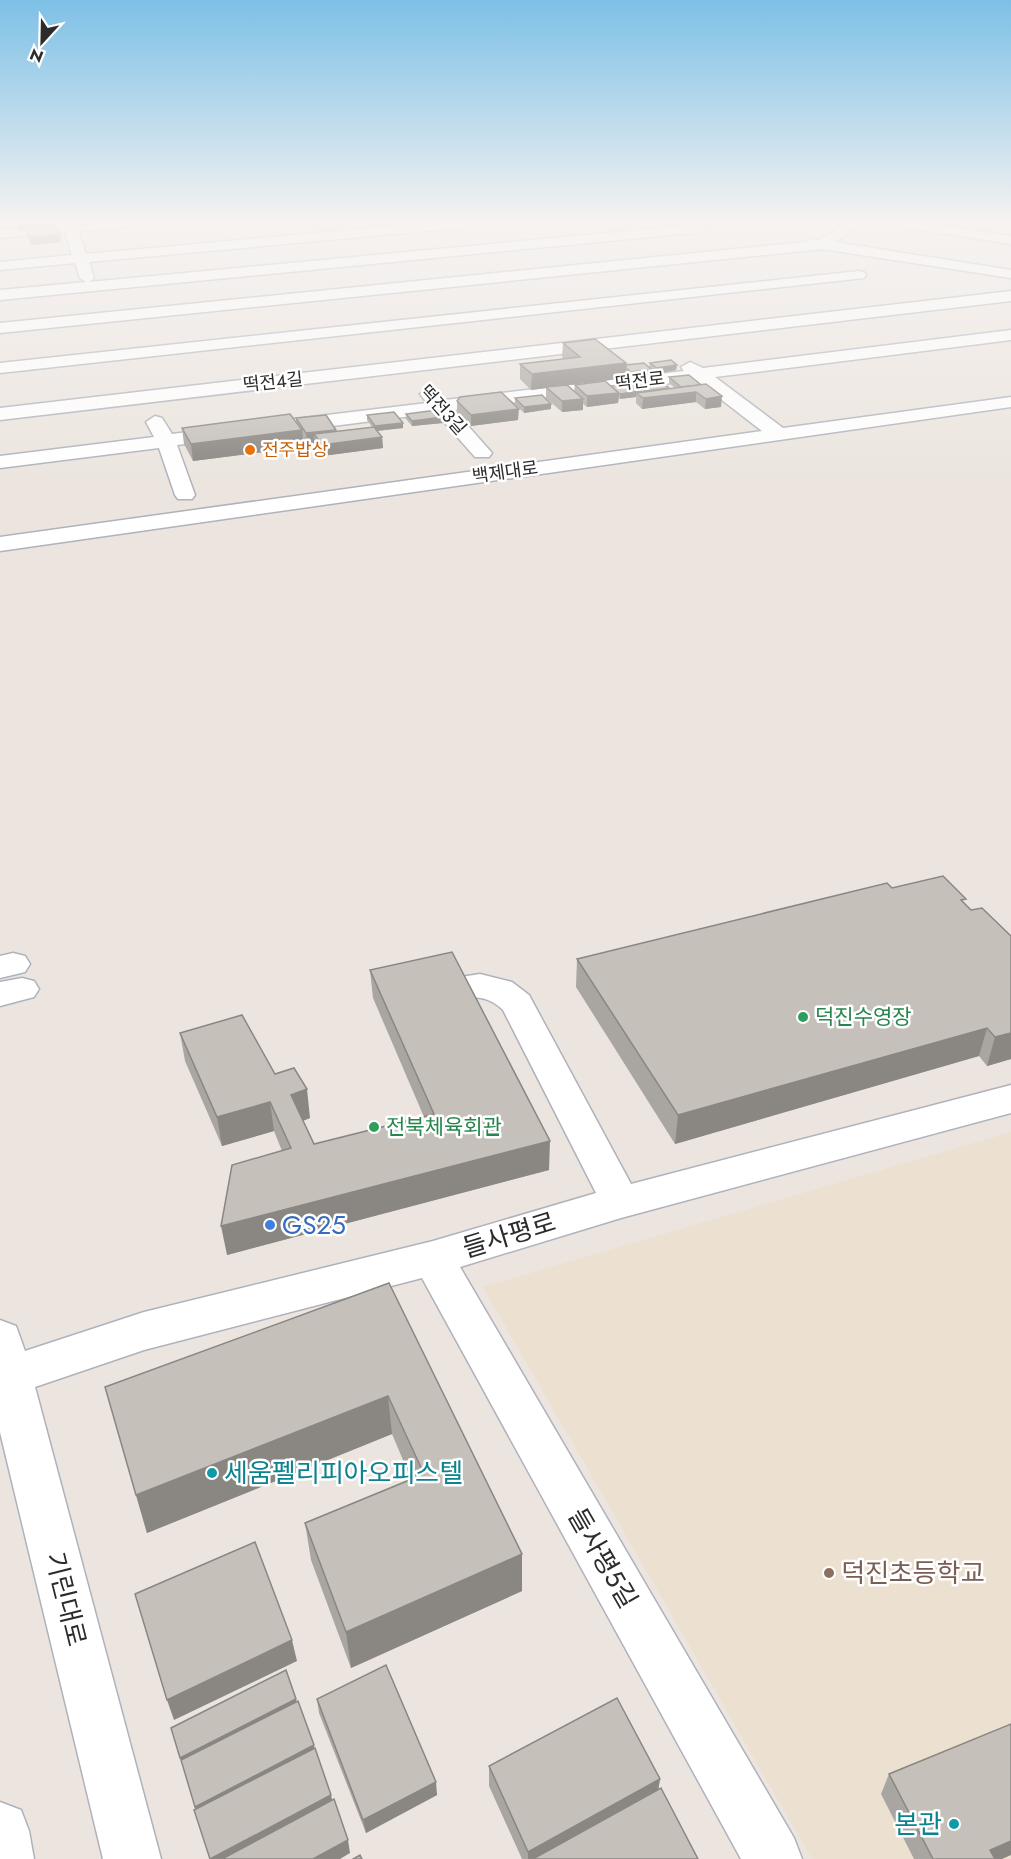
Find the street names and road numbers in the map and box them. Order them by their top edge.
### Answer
street label: 떡전로 [614,365,666,397]
street label: 떡전4길 [242,366,304,398]
street label: 떡전3길 [413,379,473,441]
street label: 백제대로 [470,455,540,489]
street label: 들사평로 [458,1203,560,1267]
street label: 들사평5길 [559,1501,647,1615]
street label: 기린대로 [36,1548,96,1650]

